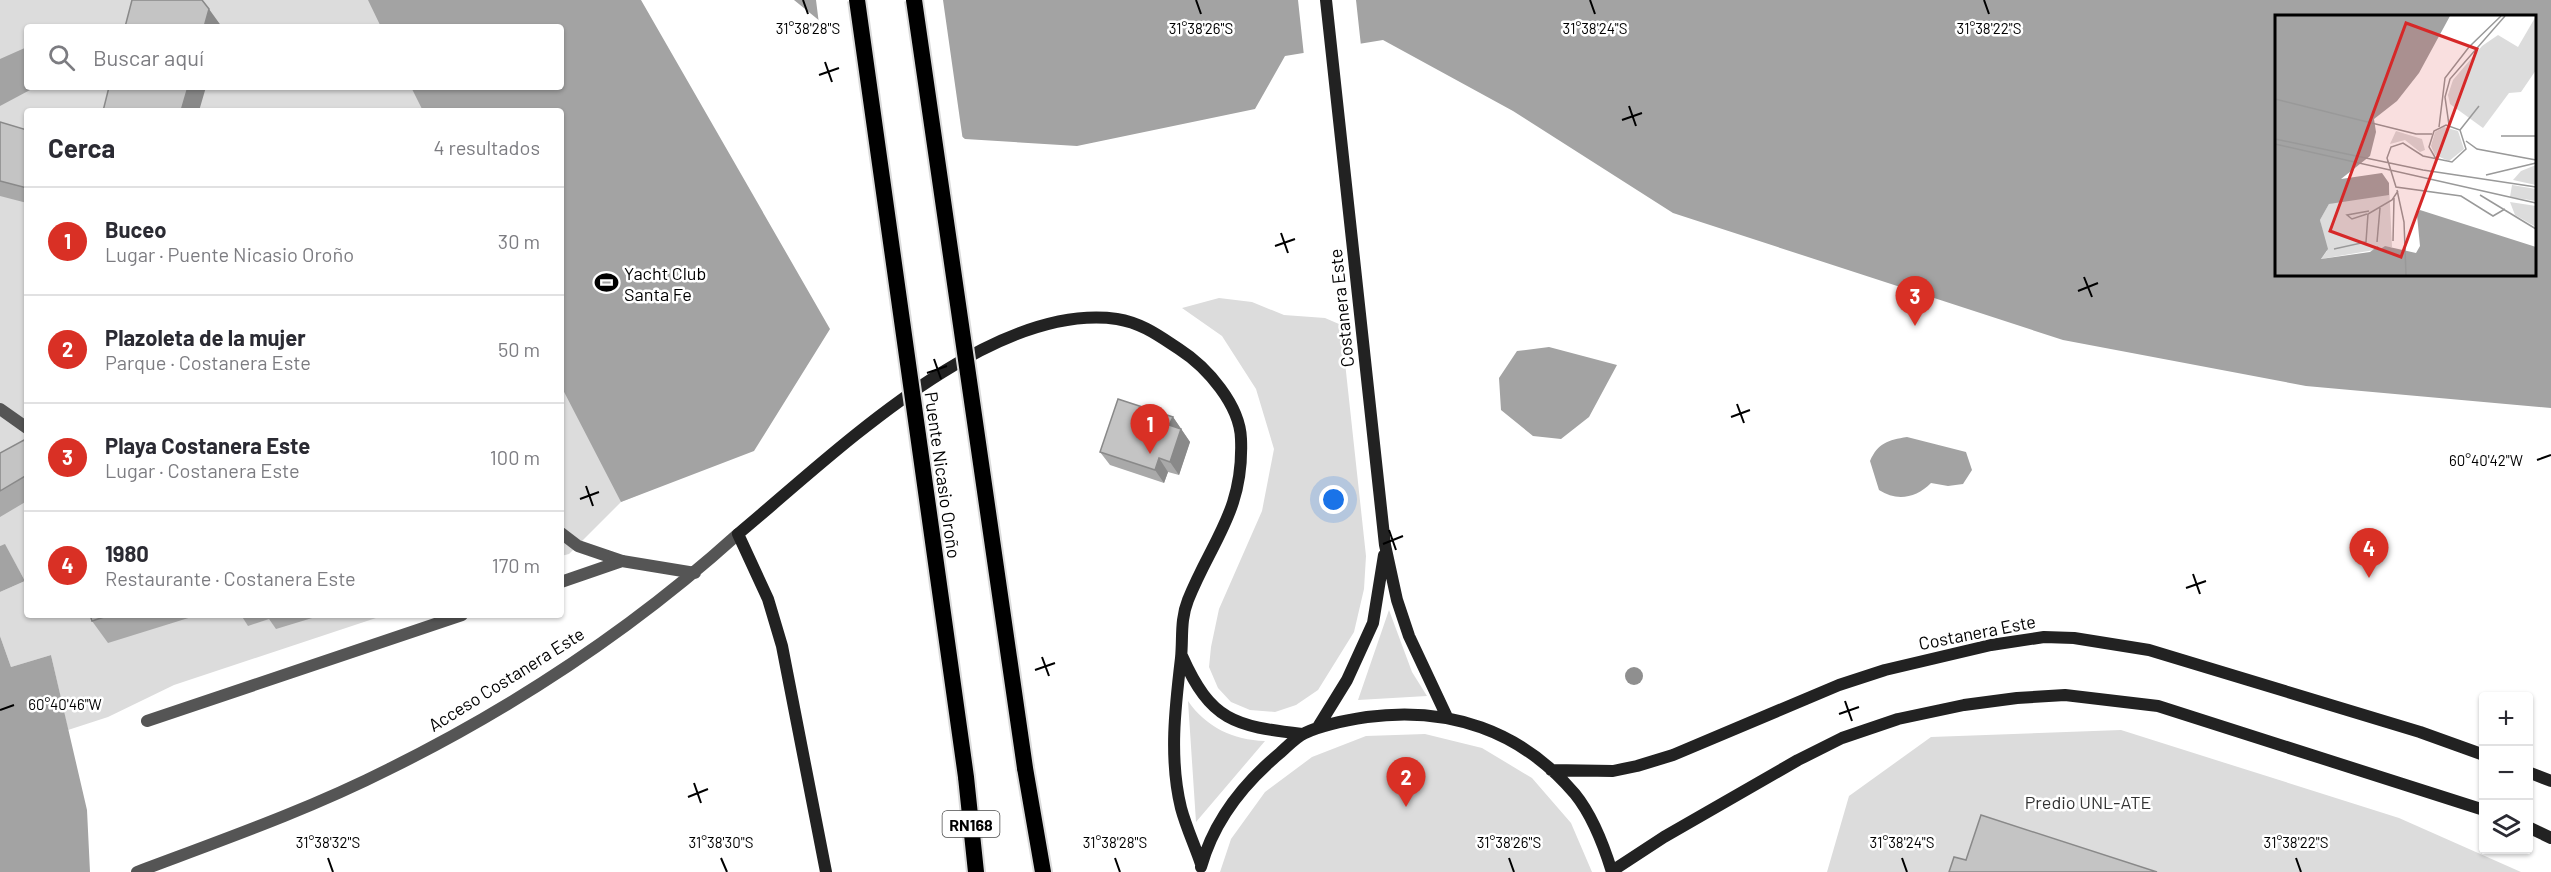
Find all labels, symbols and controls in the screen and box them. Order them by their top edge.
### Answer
inset map [2275,15,2536,276]
text: 31°38'28"S [776,19,840,37]
text: 31°38'26"S [1169,19,1233,37]
text: 31°38'24"S [1563,19,1627,37]
text: 31°38'22"S [1957,19,2021,37]
search box [24,24,564,90]
icon: search [45,41,78,74]
text: Buscar aquí [93,44,204,70]
text: Cerca [48,132,115,163]
text: 4 resultados [433,135,540,159]
text: Buceo [105,216,166,242]
text: 1 [64,229,71,253]
text: 30 m [498,229,540,253]
text: Lugar · Puente Nicasio Oroño [105,242,354,266]
street label: Costanera Este [1324,248,1358,368]
place label: Yacht Club Santa Fe [624,262,706,305]
sports icon: Yacht Club Santa Fe [593,270,619,296]
pin: 3 [1896,276,1934,326]
text: Plazoleta de la mujer [105,324,306,350]
text: 2 [62,337,73,361]
text: 50 m [498,337,540,361]
text: Parque · Costanera Este [105,350,311,374]
street label: Puente Nicasio Oroño [920,390,966,560]
pin: 1 [1130,404,1170,454]
text: Playa Costanera Este [105,432,310,458]
text: 3 [62,445,73,469]
text: 100 m [490,445,540,469]
text: 60°40'42"W [2449,451,2523,469]
text: Lugar · Costanera Este [105,458,300,482]
your location [1319,485,1348,514]
pin: 4 [2350,528,2388,578]
text: 1980 [105,540,149,566]
text: 4 [61,553,74,577]
text: 170 m [492,553,540,577]
text: Restaurante · Costanera Este [105,566,356,590]
street label: Costanera Este [1916,610,2038,654]
street label: Acceso Costanera Este [424,622,588,736]
map controls [2479,692,2533,854]
button: + [2479,692,2533,746]
text: 60°40'46"W [28,695,102,713]
button: − [2479,746,2533,800]
pin: 2 [1386,758,1426,807]
park label: Predio UNL-ATE [2025,791,2151,813]
button: layers [2479,800,2533,854]
road number: RN168 [942,811,1000,837]
text: 31°38'32"S [296,833,360,851]
text: 31°38'30"S [688,833,754,851]
text: 31°38'28"S [1083,833,1147,851]
text: 31°38'26"S [1477,833,1541,851]
text: 31°38'24"S [1870,833,1934,851]
text: 31°38'22"S [2264,833,2328,851]

